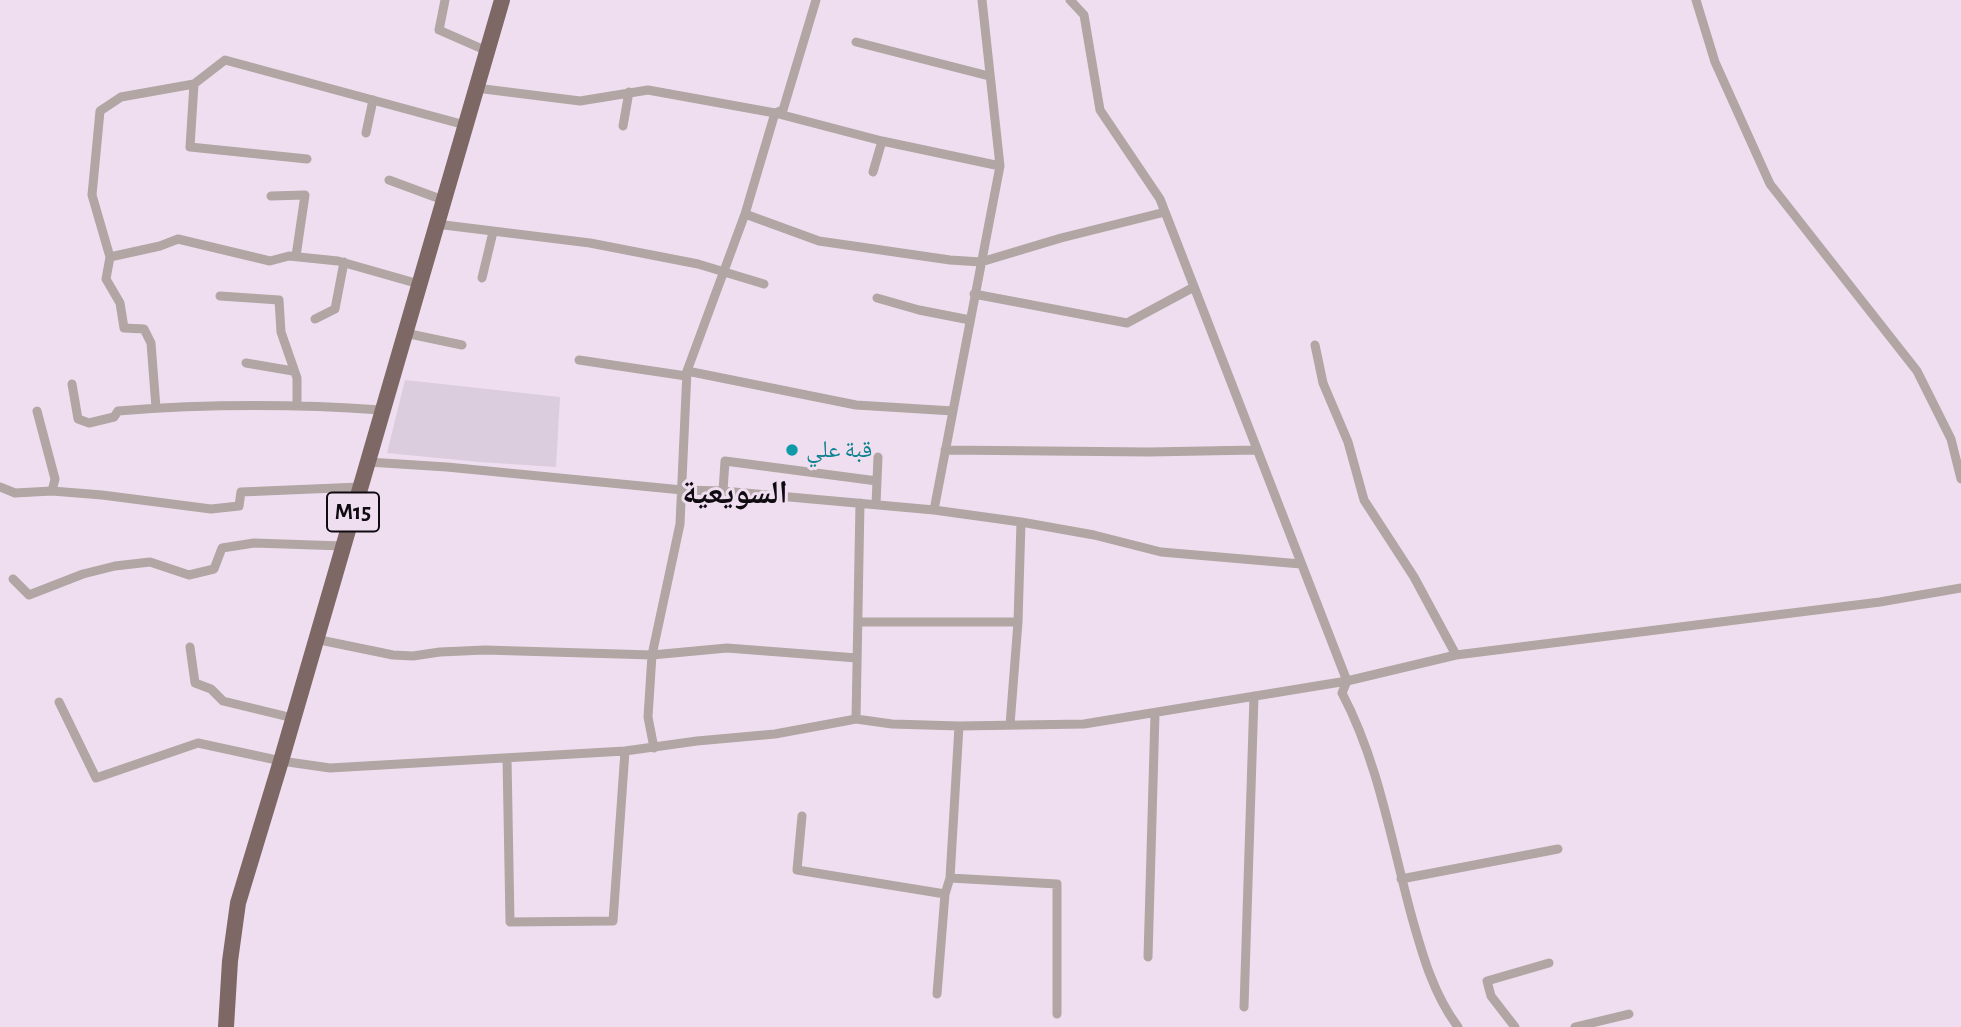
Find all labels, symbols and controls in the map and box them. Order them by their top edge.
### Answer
place label: قبة علي [806,436,872,464]
marker: قبة علي [784,442,800,458]
district label: السويعية [682,474,788,512]
road number: M15 [327,492,379,532]

